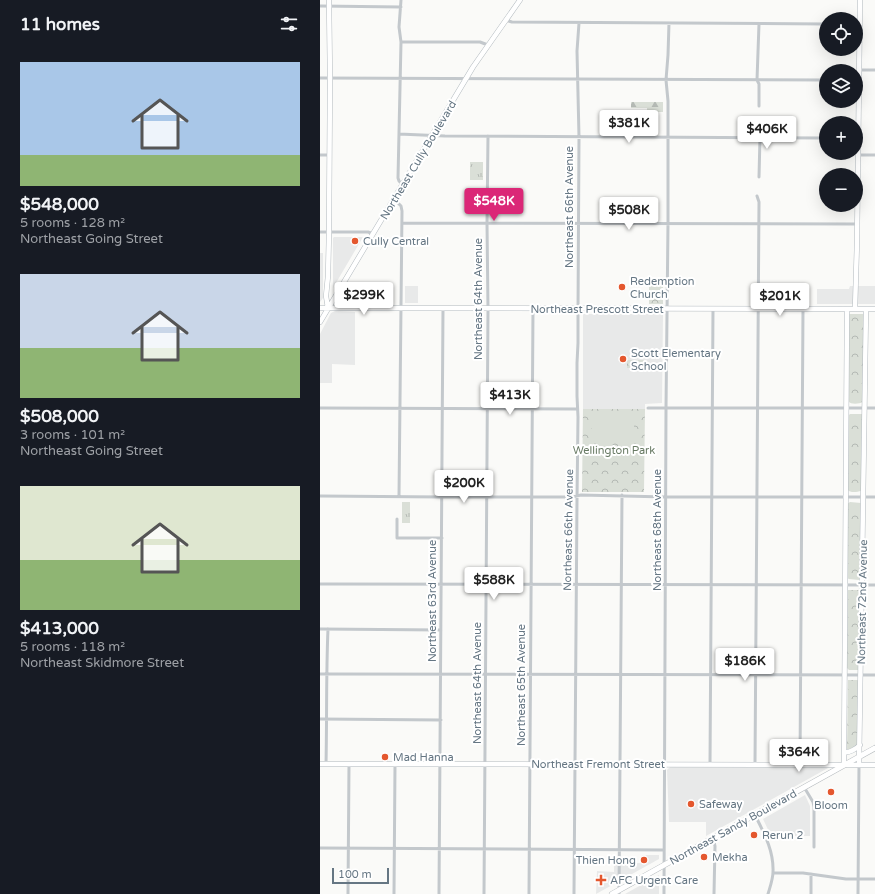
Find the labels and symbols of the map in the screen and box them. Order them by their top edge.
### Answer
street label: Northeast Cully Boulevard [378,98,459,222]
pin: $381K [601,110,657,144]
pin: $406K [739,116,795,150]
street label: Northeast 66th Avenue [563,146,576,268]
pin: $548K [466,188,522,222]
pin: $508K [601,197,657,231]
place label: Cully Central [363,235,429,248]
marker: Cully Central [350,236,360,246]
street label: Northeast 64th Avenue [472,238,485,360]
place label: Redemption Church [630,275,695,301]
pin: $299K [336,282,392,316]
marker: Redemption Church [617,282,627,292]
pin: $201K [752,283,808,317]
street label: Northeast Prescott Street [530,303,664,316]
place label: Scott Elementary School [631,347,721,373]
marker: Scott Elementary School [618,354,628,364]
pin: $413K [482,382,538,416]
park label: Wellington Park [573,444,655,457]
street label: Northeast 66th Avenue [561,469,576,591]
street label: Northeast 68th Avenue [651,469,664,591]
pin: $200K [436,470,492,504]
street label: Northeast 72nd Avenue [855,539,870,665]
street label: Northeast 63rd Avenue [426,540,439,662]
pin: $588K [466,567,522,601]
street label: Northeast 64th Avenue [471,622,484,744]
street label: Northeast 65th Avenue [515,624,528,746]
pin: $186K [717,648,773,682]
pin: $364K [771,739,827,773]
place label: Mad Hanna [393,751,454,764]
marker: Mad Hanna [380,752,390,762]
street label: Northeast Fremont Street [531,758,665,771]
street label: Northeast Sandy Boulevard [667,787,799,868]
marker: Bloom [826,787,836,797]
place label: Safeway [699,798,743,811]
marker: Safeway [686,799,696,809]
place label: Bloom [814,799,848,812]
place label: Rerun 2 [762,829,804,842]
marker: Rerun 2 [749,830,759,840]
place label: Mekha [712,851,748,864]
marker: Mekha [699,852,709,862]
place label: Thien Hong [576,854,636,867]
marker: Thien Hong [639,855,649,865]
scale bar [332,866,389,885]
marker: AFC Urgent Care [595,874,607,886]
place label: AFC Urgent Care [610,874,698,887]

